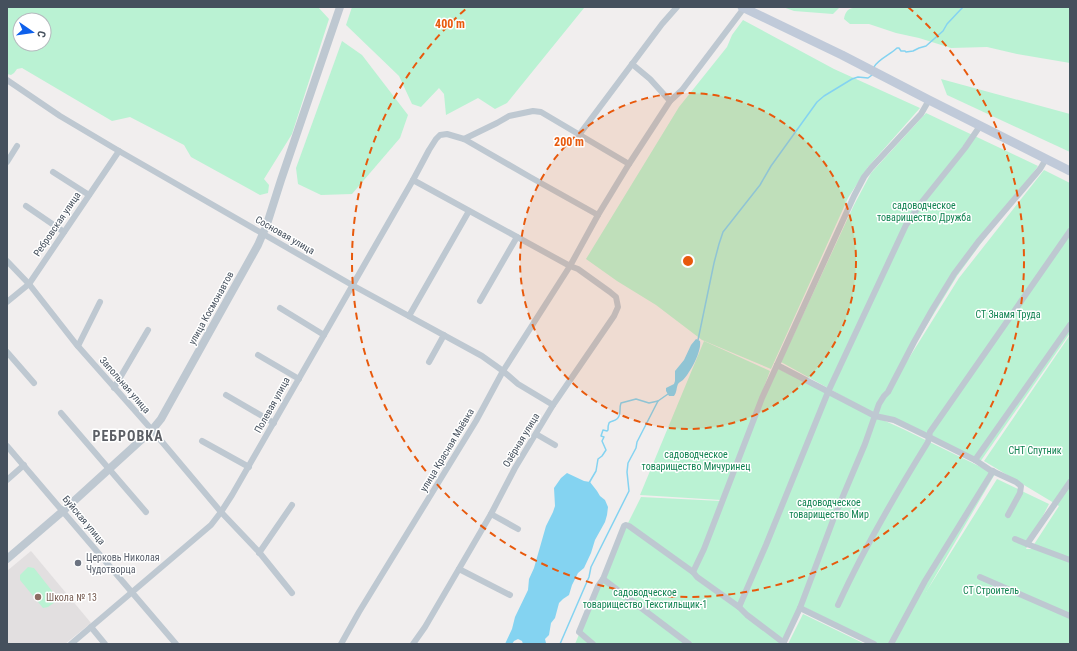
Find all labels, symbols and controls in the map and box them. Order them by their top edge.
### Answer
north arrow [12,12,52,52]
text: 400 m [435,17,465,31]
text: С [34,30,48,39]
text: 200 m [554,135,584,149]
street label: Ребровская улица [31,189,83,258]
park label: садоводческое товарищество Дружба [877,200,971,223]
street label: Сосновая улица [253,214,317,257]
centre of rings [681,254,695,268]
street label: улица Космонавтов [186,269,236,347]
park label: СТ Знамя Труда [976,309,1041,320]
street label: Запольная улица [98,355,153,416]
street label: Полевая улица [252,375,292,435]
street label: улица Красная Маёвка [418,406,476,494]
street label: Озёрная улица [501,411,542,469]
district label: РЕБРОВКА [93,428,164,444]
park label: СНТ Спутник [1008,445,1062,456]
park label: садоводческое товарищество Мичуринец [642,449,750,472]
street label: Буйская улица [60,493,108,547]
park label: садоводческое товарищество Мир [789,497,869,520]
place label: Церковь Николая Чудотворца [86,552,160,575]
marker: Церковь Николая Чудотворца [73,558,83,568]
park label: СТ Строитель [963,585,1019,596]
park label: садоводческое товарищество Текстильщик-1 [583,587,707,610]
marker: Школа № 13 [33,592,43,602]
place label: Школа № 13 [46,592,97,603]

